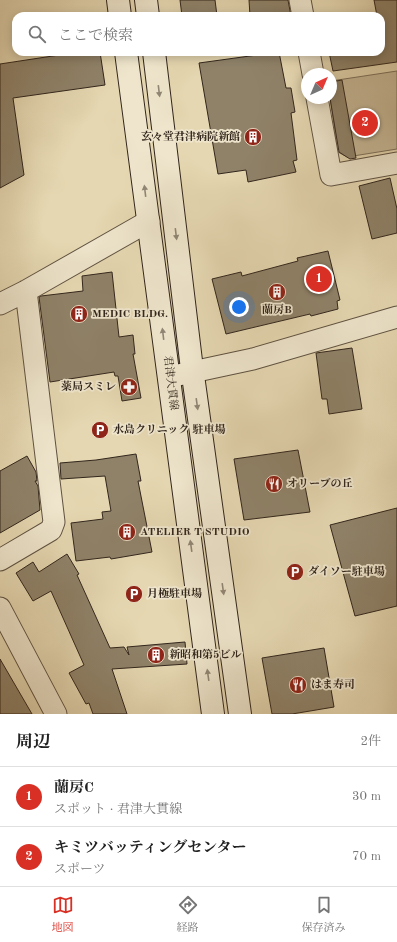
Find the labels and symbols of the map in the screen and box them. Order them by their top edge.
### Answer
north arrow [301,68,337,104]
one-way arrow [156,85,162,97]
pin: 2 [352,108,378,138]
building icon: 玄々堂君津病院新館 [243,127,263,147]
place label: 玄々堂君津病院新館 [141,130,240,143]
one-way arrow [142,185,148,197]
one-way arrow [173,228,179,240]
pin: 1 [306,264,332,294]
building icon: 蘭房B [267,282,287,302]
your location [229,297,249,317]
place label: 蘭房B [262,303,292,316]
building icon: MEDIC BLDG. [69,304,89,324]
place label: MEDIC BLDG. [92,309,168,320]
one-way arrow [160,328,166,340]
street label: 君津大貫線 [161,355,181,411]
pharmacy icon: 薬局スミレ [119,377,139,397]
place label: 薬局スミレ [61,380,116,393]
one-way arrow [194,398,201,410]
parking icon: 水島クリニック 駐車場 [90,420,110,440]
place label: 水島クリニック 駐車場 [113,423,225,436]
restaurant icon: オリーブの丘 [264,474,284,494]
place label: オリーブの丘 [287,477,352,490]
building icon: ATELIER T STUDIO [117,522,137,542]
place label: ATELIER T STUDIO [140,527,250,538]
one-way arrow [188,540,194,553]
parking icon: ダイソー駐車場 [285,562,305,582]
place label: ダイソー駐車場 [308,565,385,578]
one-way arrow [219,583,226,595]
parking icon: 月極駐車場 [124,584,144,604]
place label: 月極駐車場 [147,587,202,600]
building icon: 新昭和第5ビル [146,645,166,665]
place label: 新昭和第5ビル [169,648,241,661]
one-way arrow [205,669,211,681]
restaurant icon: はま寿司 [288,675,308,695]
place label: はま寿司 [311,678,355,691]

